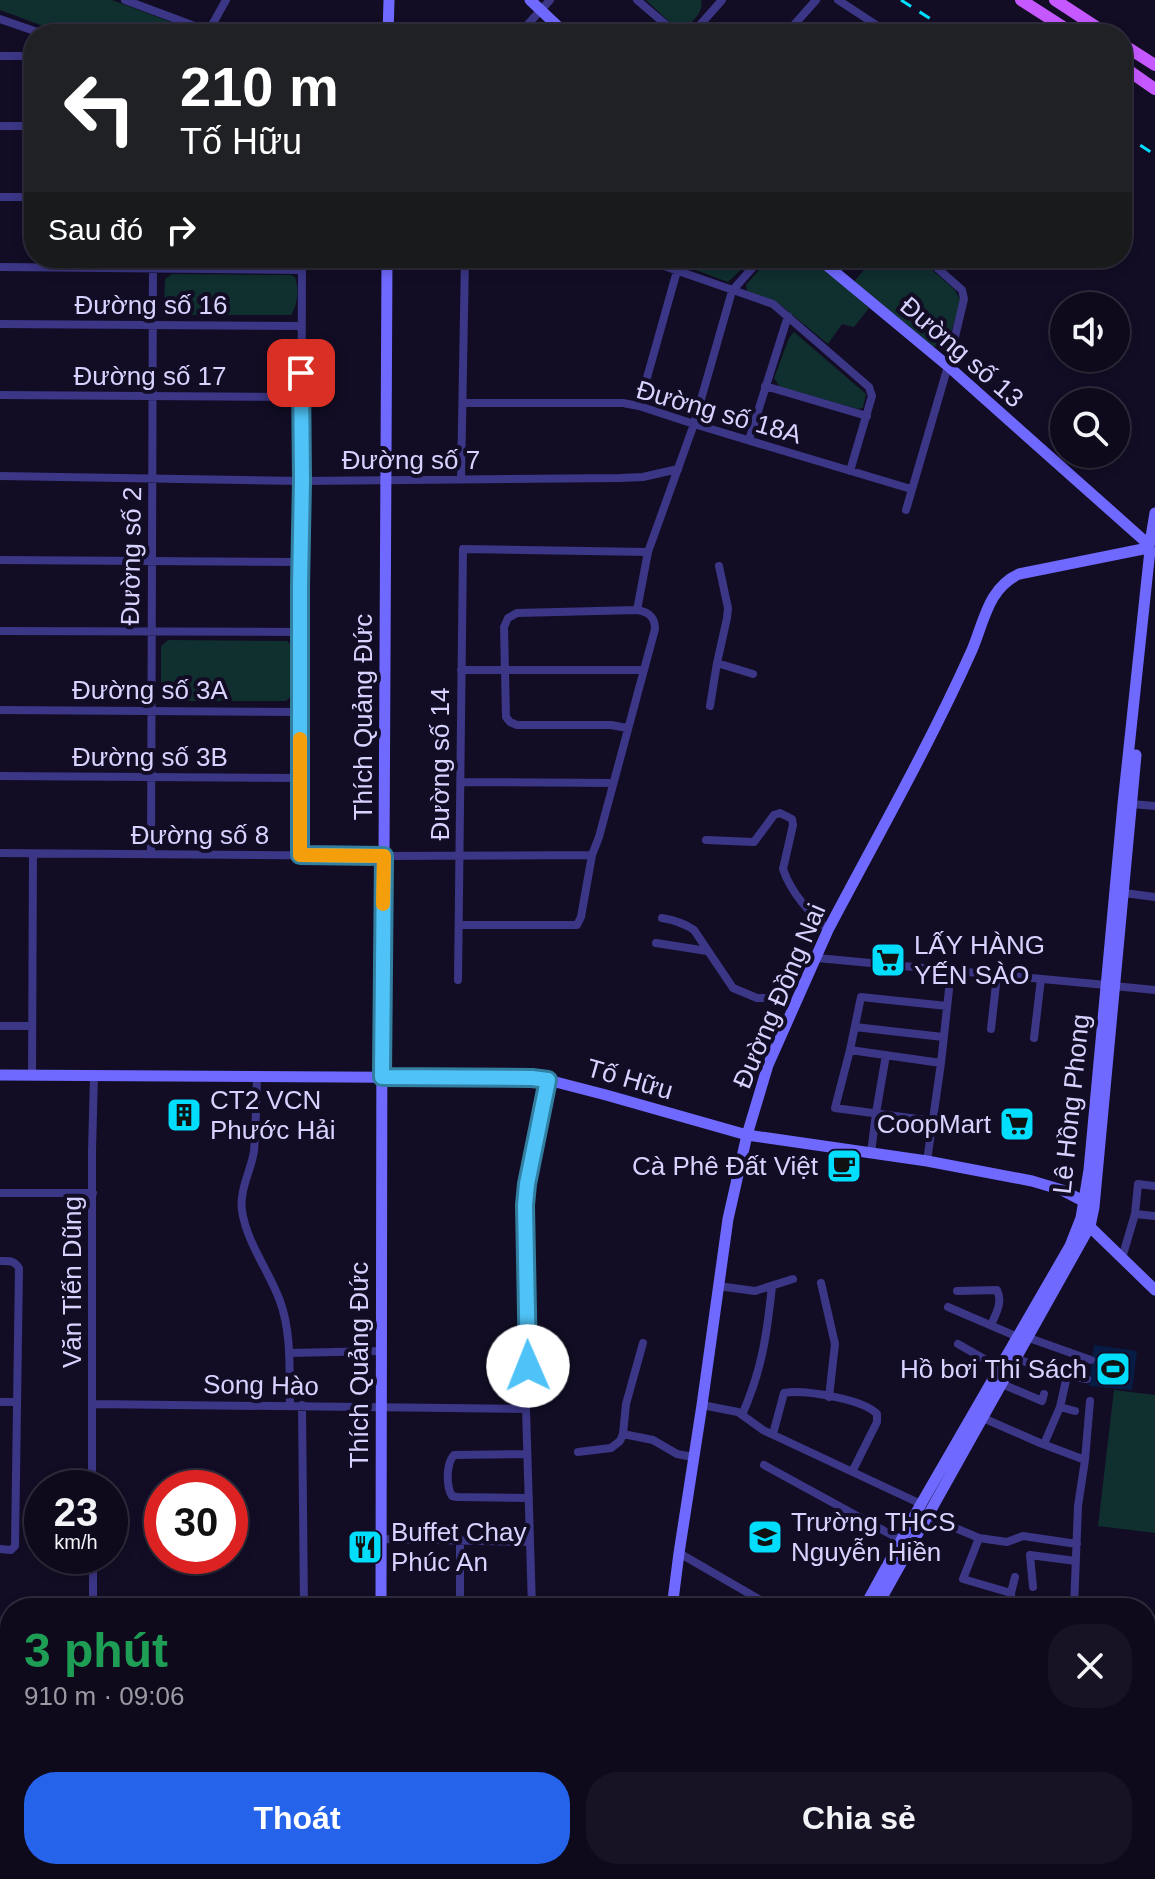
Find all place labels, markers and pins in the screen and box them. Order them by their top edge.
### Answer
pin [267,339,335,407]
place label: LẤY HÀNG YẾN SÀO [914,930,1045,990]
supermarket icon: LẤY HÀNG YẾN SÀO [869,941,907,979]
place label: CT2 VCN Phước Hải [210,1085,336,1145]
building icon: CT2 VCN Phước Hải [165,1096,203,1134]
supermarket icon: CoopMart [998,1105,1036,1143]
place label: CoopMart [877,1109,992,1139]
cafe icon: Cà Phê Đất Việt [825,1147,863,1185]
place label: Cà Phê Đất Việt [632,1151,819,1181]
sports icon: Hồ bơi Thi Sách [1094,1350,1132,1388]
place label: Hồ bơi Thi Sách [900,1354,1087,1384]
place label: Trường THCS Nguyễn Hiền [791,1507,955,1567]
place label: Buffet Chay Phúc An [391,1517,526,1577]
school or university icon: Trường THCS Nguyễn Hiền [746,1518,784,1556]
restaurant icon: Buffet Chay Phúc An [346,1528,384,1566]

